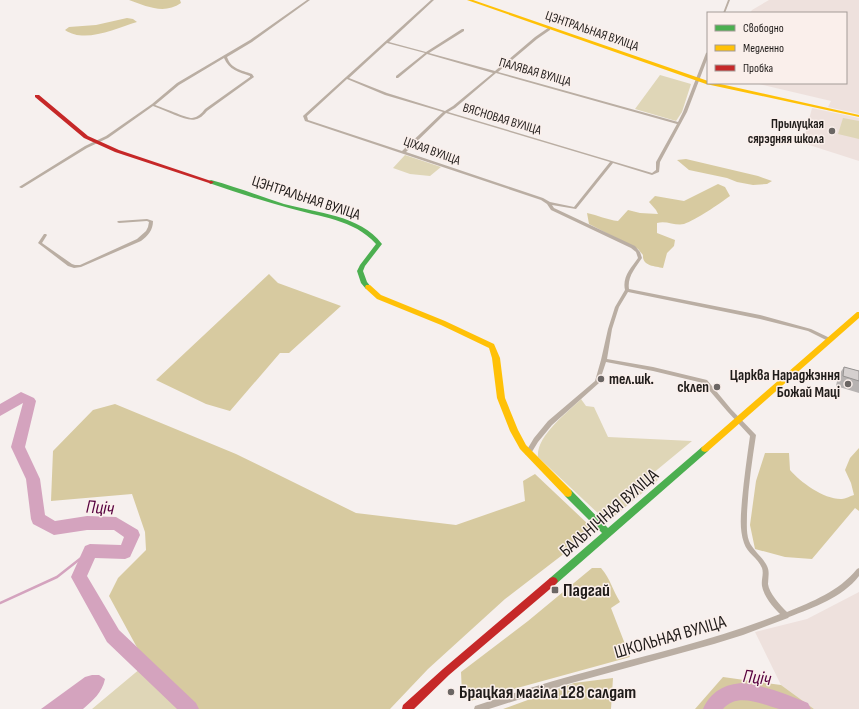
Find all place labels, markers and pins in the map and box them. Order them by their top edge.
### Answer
place label: Прылуцкая сярэдняя школа [748,116,824,147]
marker: Прылуцкая сярэдняя школа [827,126,837,136]
place label: Царква Нараджэння Божай Маці [730,366,840,402]
place label: тел.шк. [609,370,654,389]
marker: тел.шк. [596,374,606,384]
place label: склеп [677,378,709,397]
marker: Царква Нараджэння Божай Маці [843,379,853,389]
marker: склеп [712,382,722,392]
place label: Падгай [563,580,610,601]
marker: Падгай [550,585,560,595]
place label: Брацкая магіла 128 салдат [459,682,636,703]
marker: Брацкая магіла 128 салдат [446,687,456,697]

